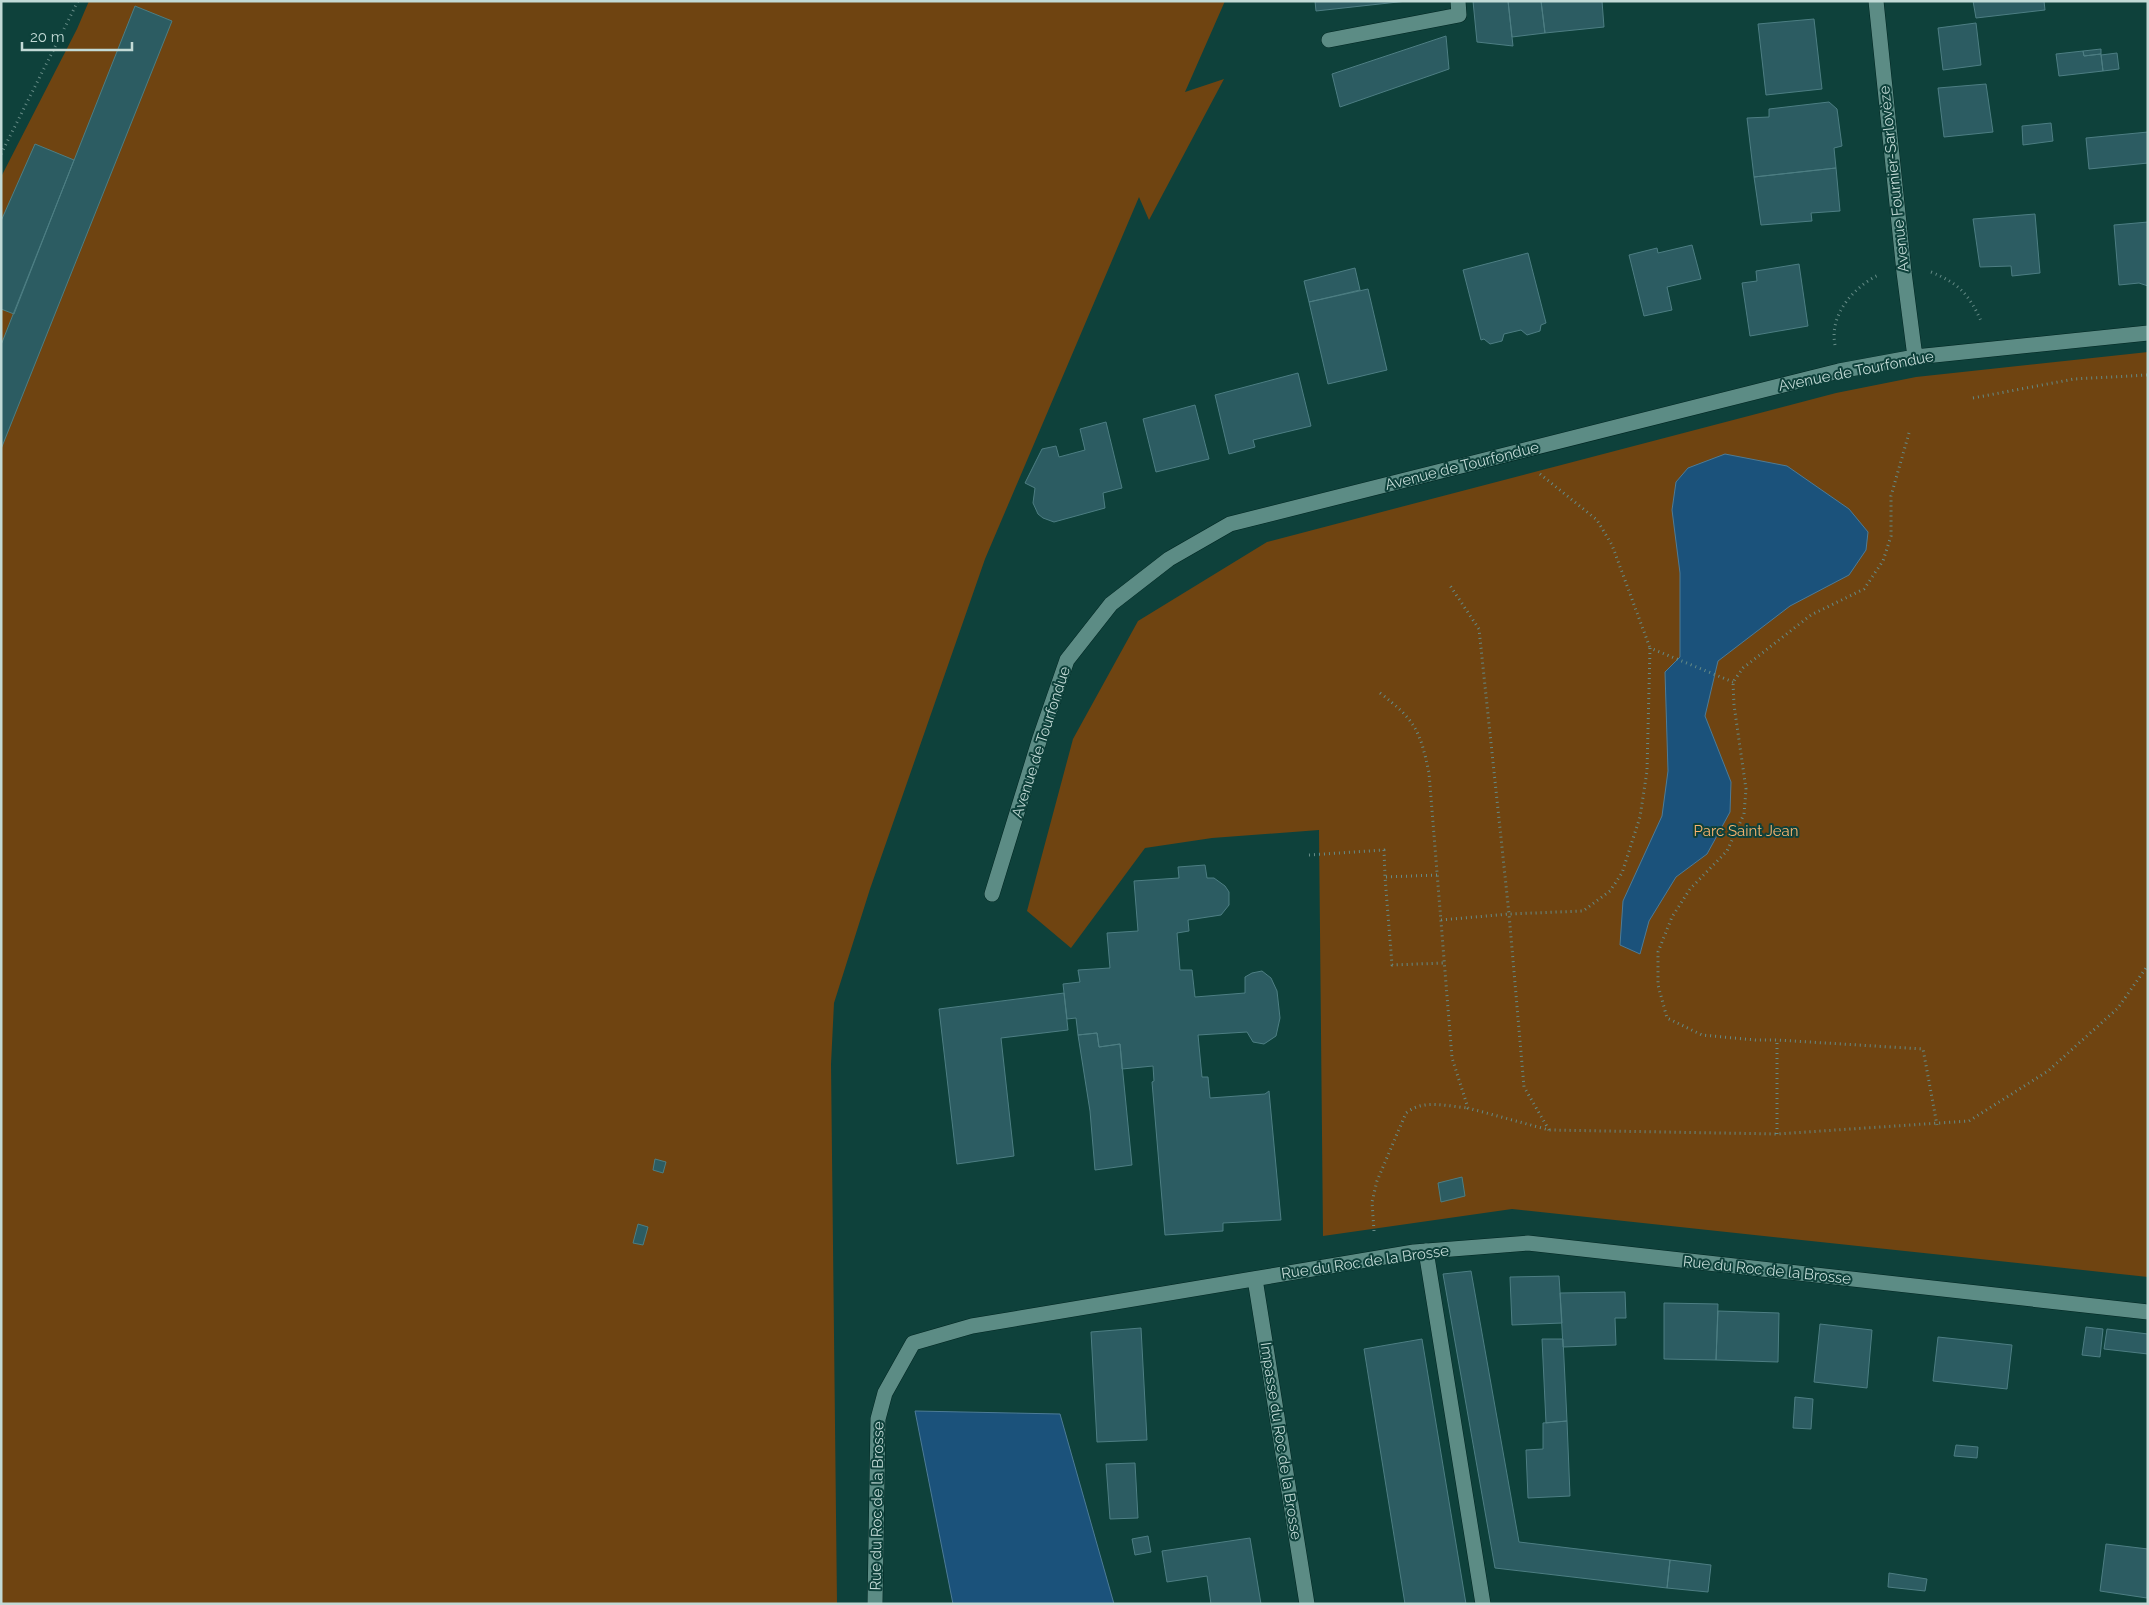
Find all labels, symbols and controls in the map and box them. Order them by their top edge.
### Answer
scale bar [22,20,132,52]
text: 20 m [30,28,65,46]
street label: Avenue Fournier-Sarlovèze [1875,85,1913,273]
street label: Avenue de Tourfondue [1777,347,1935,395]
street label: Avenue de Tourfondue [1383,438,1541,494]
street label: Avenue de Tourfondue [1008,664,1074,820]
park label: Parc Saint Jean [1694,822,1798,840]
street label: Rue du Roc de la Brosse [1280,1241,1450,1283]
street label: Rue du Roc de la Brosse [1682,1252,1852,1288]
street label: Impasse du Roc de la Brosse [1256,1341,1306,1541]
street label: Rue du Roc de la Brosse [867,1421,887,1591]

